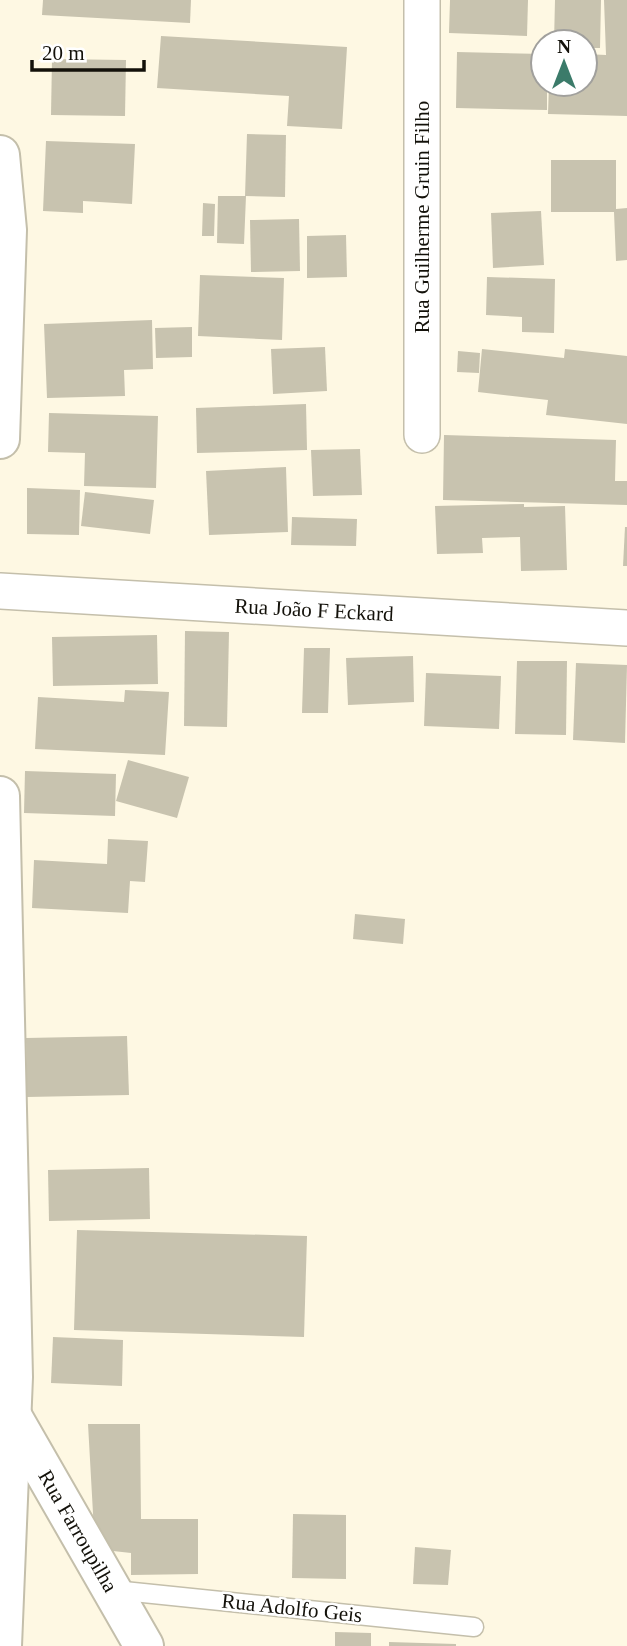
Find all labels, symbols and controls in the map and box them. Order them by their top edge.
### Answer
scale bar [32,28,144,72]
north arrow [529,28,599,98]
text: N [557,36,571,57]
text: 20 m [42,41,85,65]
street label: Rua Guilherme Gruin Filho [410,101,434,333]
street label: Rua João F Eckard [234,594,395,626]
street label: Rua Farroupilha [33,1466,123,1597]
street label: Rua Adolfo Geis [221,1589,363,1627]

